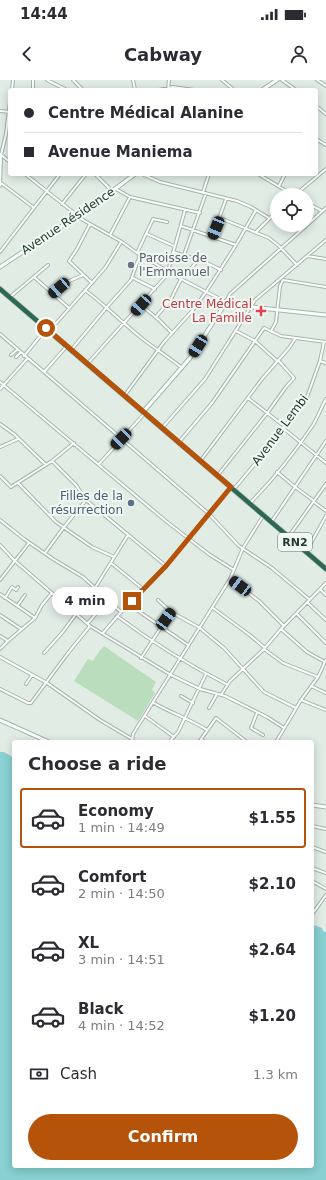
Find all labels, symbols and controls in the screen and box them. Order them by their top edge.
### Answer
text: 14:44 [20,5,68,23]
icon: back [16,43,38,65]
icon: person [288,43,310,65]
text: Cabway [124,44,202,65]
text: Centre Médical Alanine [48,104,244,122]
text: Avenue Maniema [48,143,193,161]
street label: Avenue Résidence [19,185,117,257]
map controls [270,188,314,232]
button: locate [270,188,314,232]
car [206,215,226,241]
place label: Paroisse de l'Emmanuel [139,251,210,279]
marker: Paroisse de l'Emmanuel [126,260,136,270]
car [46,276,72,300]
car [129,292,153,318]
place label: Centre Médical La Famille [162,297,252,325]
marker: Centre Médical La Famille [255,305,267,317]
route start [37,319,55,337]
car [187,333,209,359]
street label: Avenue Lembi [249,392,311,468]
car [108,426,134,452]
place label: Filles de la résurrection [51,489,123,517]
marker: Filles de la résurrection [126,498,136,508]
road number: RN2 [278,533,312,551]
car [227,574,253,598]
callout: 4 min [52,587,118,615]
route end [123,592,141,610]
text: 4 min [65,593,105,608]
car [154,606,178,632]
text: Choose a ride [28,753,167,774]
icon: car [30,800,66,836]
text: Economy [78,802,154,820]
text: $1.55 [249,809,296,827]
text: 1 min · 14:49 [78,820,165,835]
icon: car [30,866,66,902]
text: Comfort [78,868,146,886]
text: $2.10 [249,875,296,893]
text: 2 min · 14:50 [78,886,165,901]
icon: car [30,932,66,968]
text: XL [78,934,99,952]
text: $2.64 [249,941,296,959]
text: 3 min · 14:51 [78,952,165,967]
icon: car [30,998,66,1034]
text: Black [78,1000,124,1018]
text: $1.20 [249,1007,296,1025]
text: 4 min · 14:52 [78,1018,165,1033]
icon: cash [28,1063,50,1085]
text: Cash [60,1065,97,1083]
text: 1.3 km [253,1067,298,1082]
button: Confirm [28,1114,298,1160]

